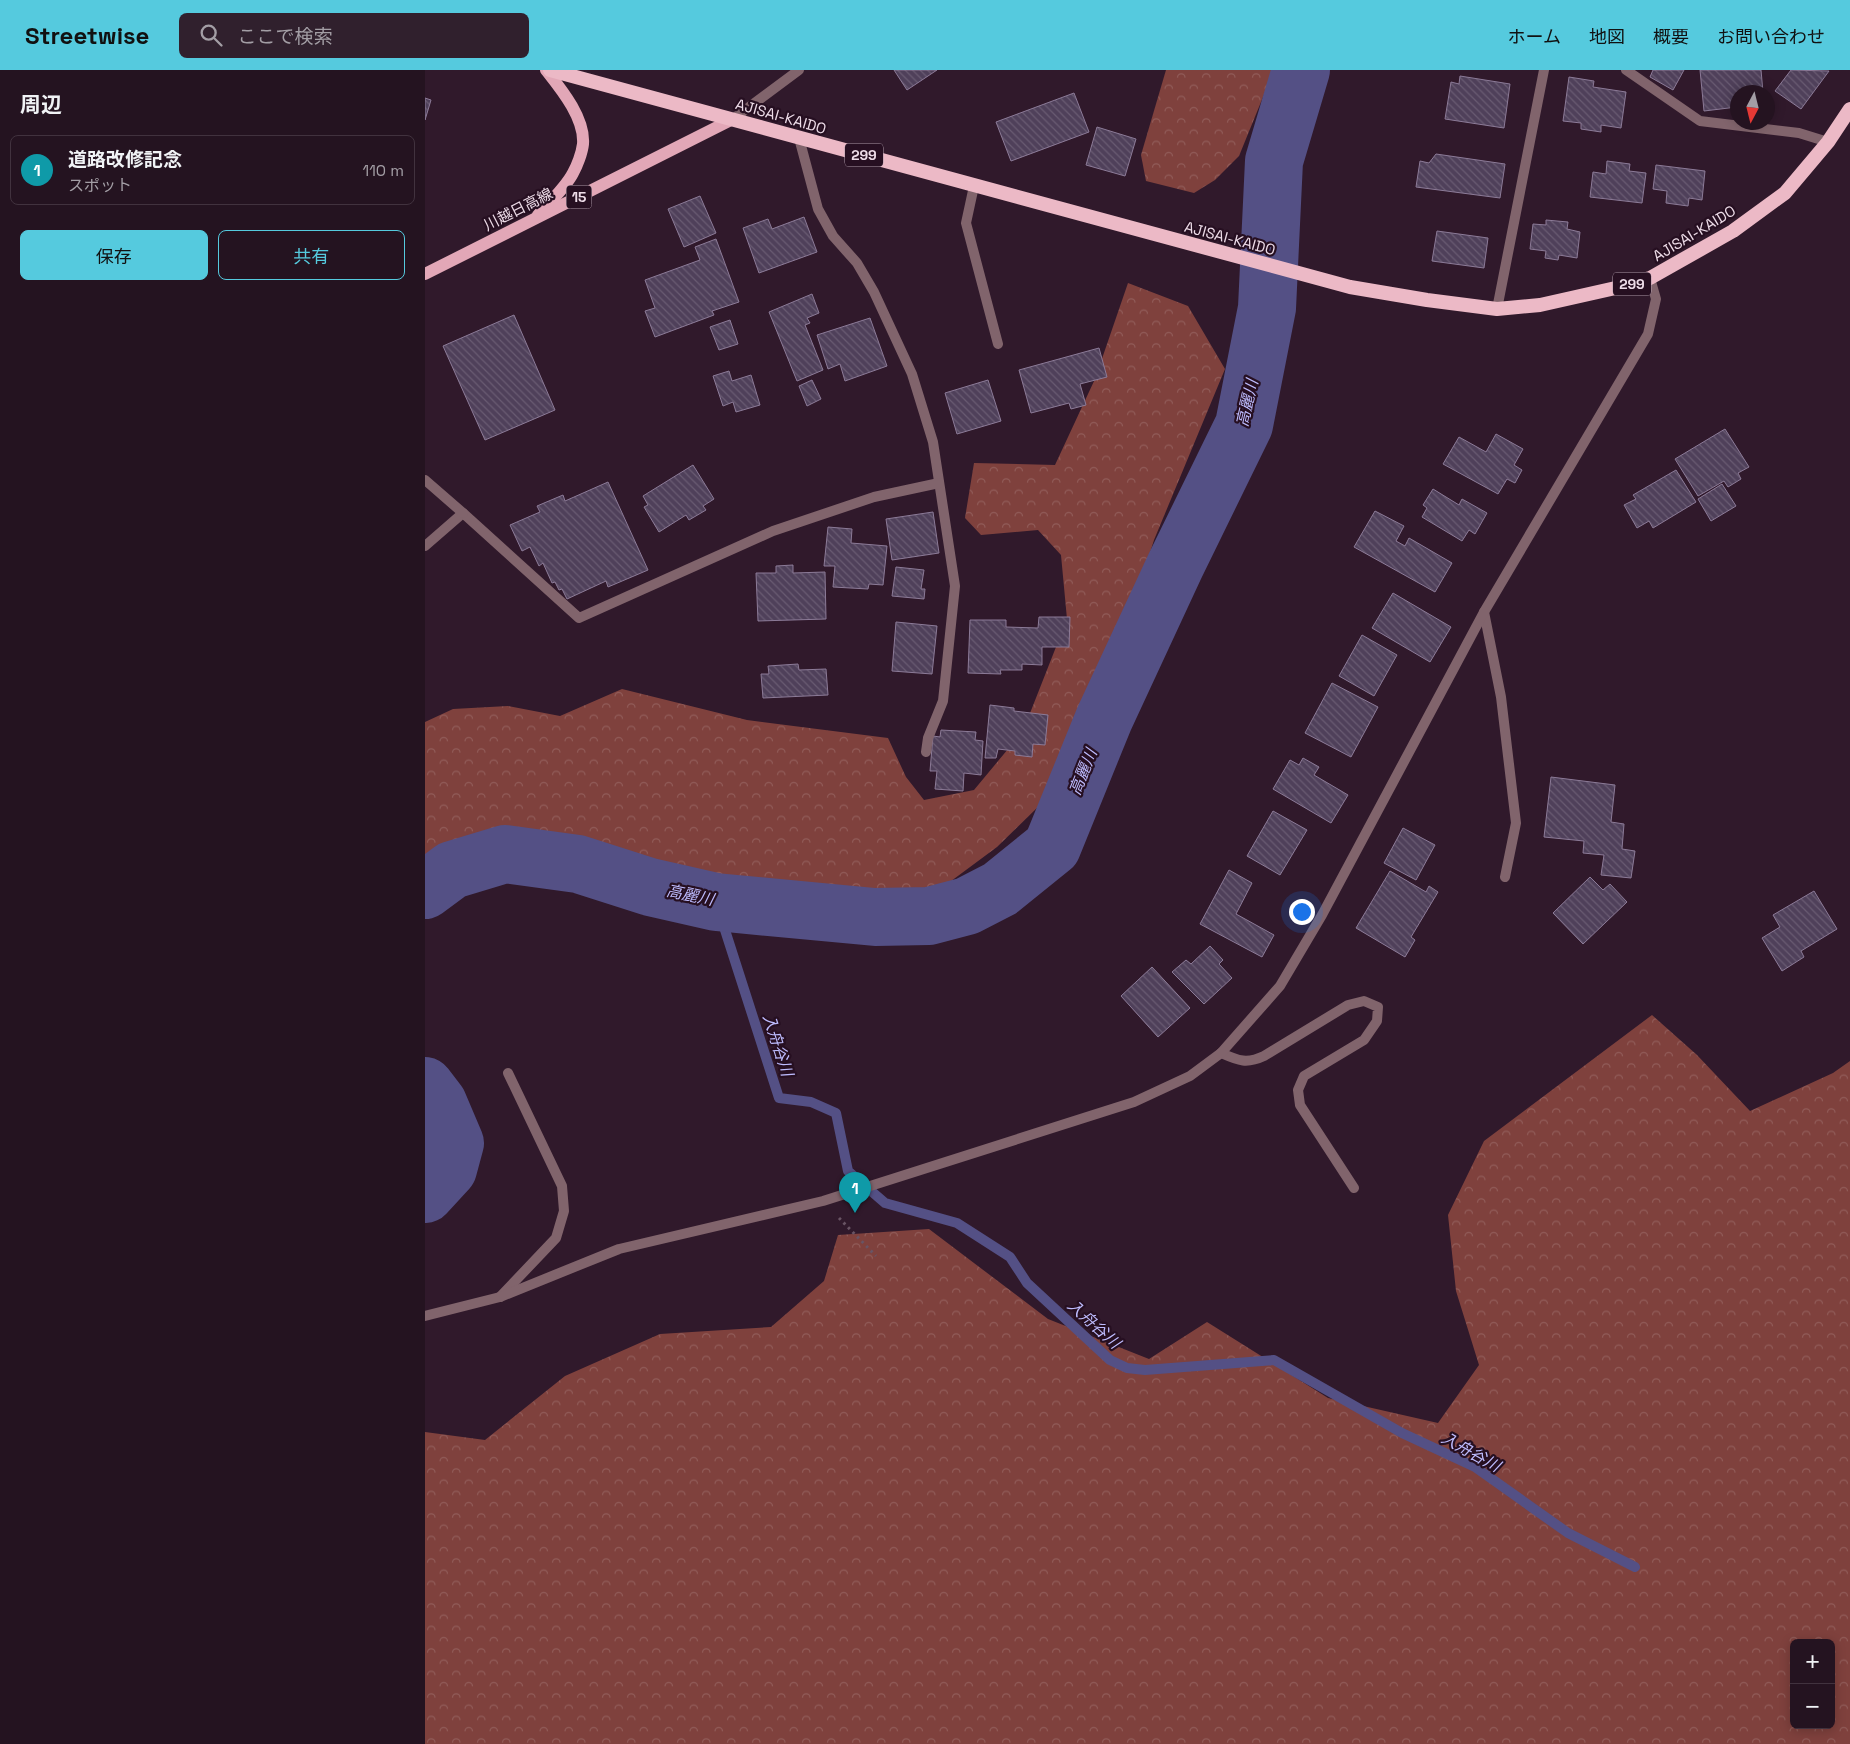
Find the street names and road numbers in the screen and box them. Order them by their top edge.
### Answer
street label: AJISAI-KAIDO [734,94,828,138]
road number: 299 [845,144,883,166]
street label: 川越日高線 [480,184,556,234]
road number: 15 [567,185,591,208]
street label: AJISAI-KAIDO [1649,201,1739,265]
street label: AJISAI-KAIDO [1182,217,1278,259]
road number: 299 [1613,272,1651,295]

